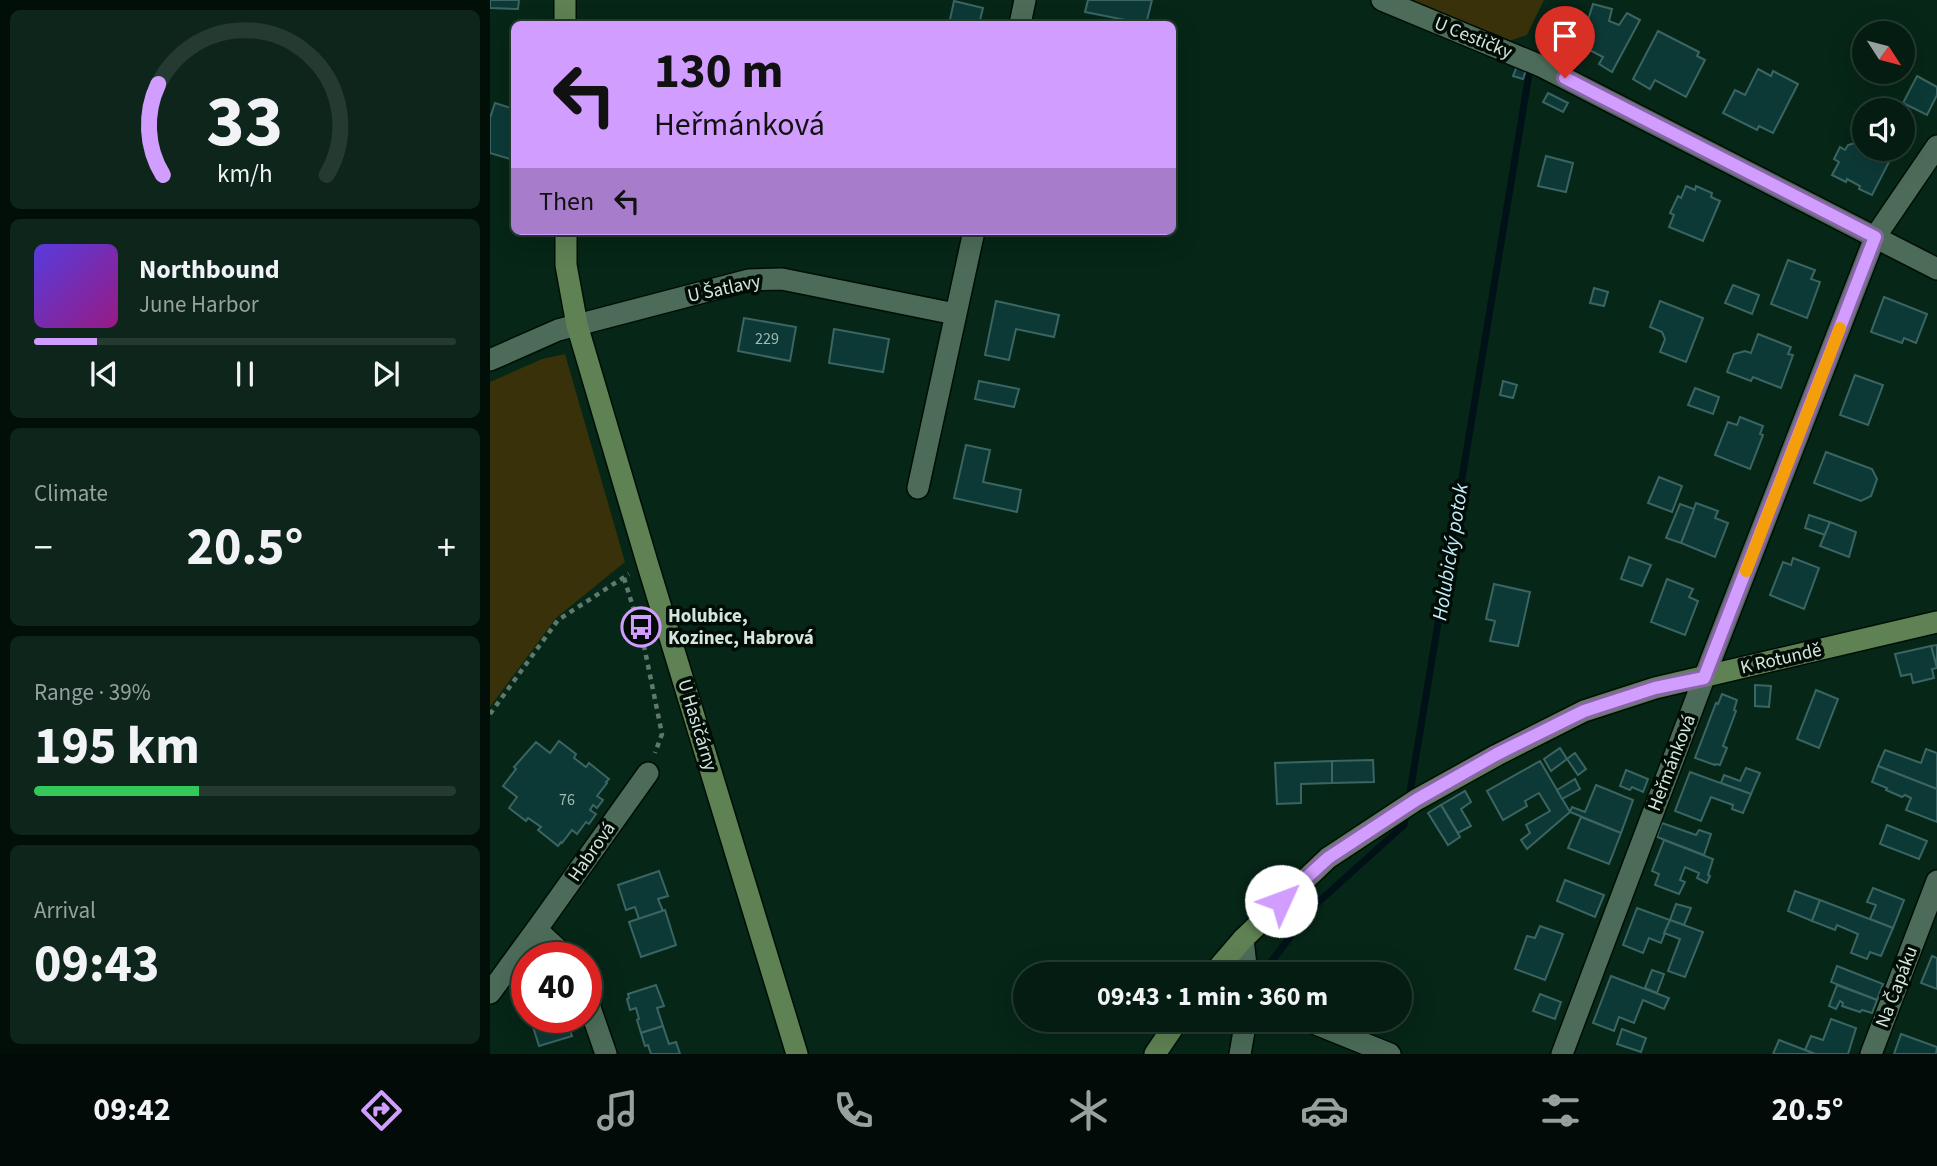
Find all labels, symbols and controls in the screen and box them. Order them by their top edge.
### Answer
pin [1535,6,1595,78]
street label: U Cestičky [1430,10,1516,66]
icon: arrive [1546,17,1584,55]
north arrow [1852,21,1914,84]
map controls [1852,21,1915,161]
text: 130 m [654,37,783,107]
icon: left [539,49,630,140]
text: 33 [207,71,283,175]
button: sound [1852,98,1915,161]
text: Heřmánková [654,102,825,148]
text: km/h [217,156,273,192]
icon: left [608,182,646,220]
text: Then [539,183,594,220]
text: Northbound [139,251,280,288]
street label: U Šatlavy [685,268,763,310]
text: June Harbor [139,288,259,321]
house number: 229 [755,328,779,350]
icon: previous [85,355,123,393]
icon: pause [226,355,264,393]
icon: next [367,355,405,393]
text: Climate [34,477,108,510]
water label: Holubický potok [1424,480,1476,623]
text: 20.5° [187,511,303,585]
text: − [34,521,53,575]
text: + [437,521,456,575]
place label: Holubice, Kozinec, Habrová [668,603,814,652]
bus stop icon: Holubice, Kozinec, Habrová [620,606,662,648]
street label: K Rotundě [1738,637,1824,681]
text: Range · 39% [34,676,151,709]
street label: U Hasičárny [670,676,724,774]
text: 195 km [34,710,200,784]
street label: Heřmánková [1641,711,1703,815]
house number: 76 [559,789,575,811]
street label: Habrová [562,817,622,887]
position arrow [1244,864,1318,938]
text: Arrival [34,894,96,927]
text: 09:43 [34,928,159,1002]
speed limit sign: 40 [511,942,602,1033]
street label: Na Čapáku [1869,942,1925,1032]
text: 09:43 · 1 min · 360 m [1097,978,1328,1015]
icon: directions [357,1086,406,1135]
icon: music [593,1086,642,1135]
icon: phone [829,1086,878,1135]
icon: climate [1064,1086,1113,1135]
icon: car [1300,1086,1349,1135]
icon: filters [1536,1086,1585,1135]
text: 09:42 [93,1087,171,1133]
text: 20.5° [1772,1087,1844,1133]

